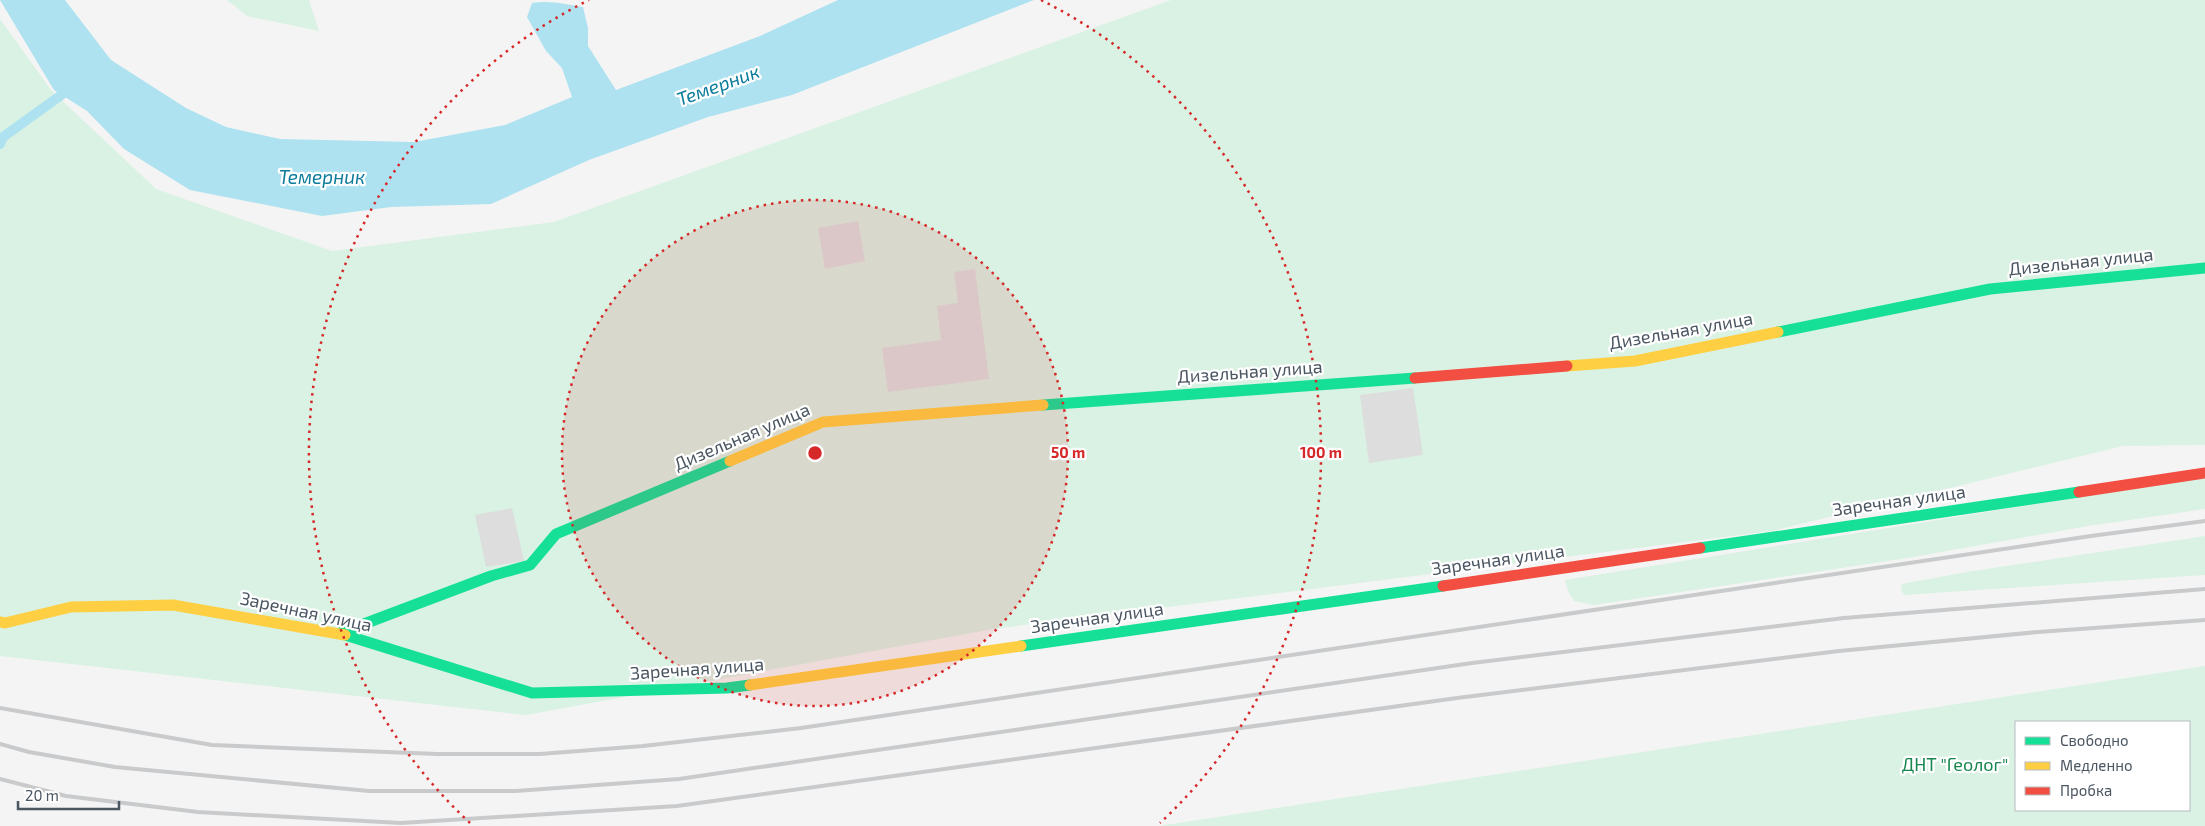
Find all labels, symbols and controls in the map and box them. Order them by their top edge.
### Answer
water label: Темерник [673,59,762,110]
water label: Темерник [279,165,365,188]
street label: Дизельная улица [2007,242,2154,280]
street label: Дизельная улица [1607,307,1754,353]
street label: Дизельная улица [1177,355,1323,387]
street label: Дизельная улица [670,398,813,475]
text: 50 m [1051,443,1085,461]
text: 100 m [1300,443,1342,461]
centre of rings [806,444,824,462]
street label: Заречная улица [1831,480,1967,520]
street label: Заречная улица [1430,539,1566,579]
street label: Заречная улица [238,586,374,636]
street label: Заречная улица [1029,597,1165,637]
street label: Заречная улица [629,652,765,684]
legend [2015,721,2190,811]
text: Свободно [2060,731,2129,749]
park label: ДНТ "Геолог" [1902,753,2008,775]
text: Медленно [2060,756,2133,774]
scale bar [18,778,119,810]
text: Пробка [2060,781,2112,799]
text: 20 m [25,786,59,804]

